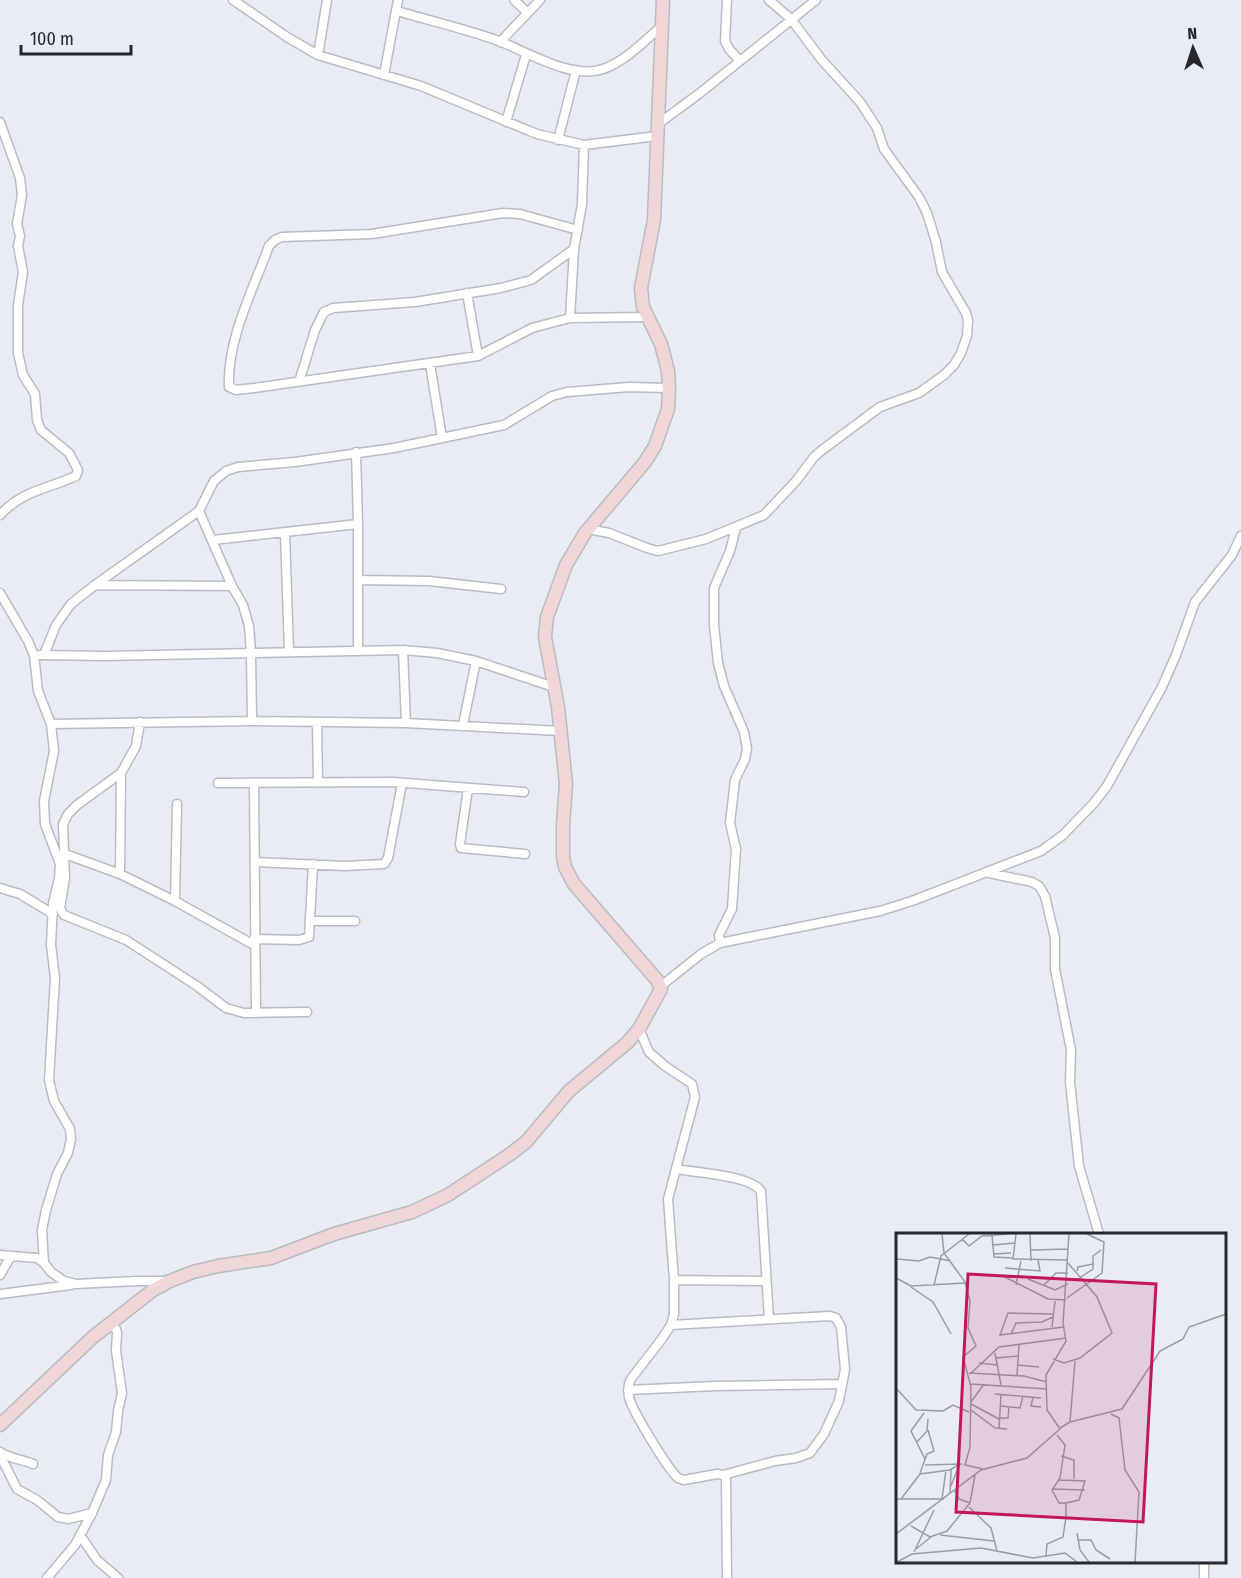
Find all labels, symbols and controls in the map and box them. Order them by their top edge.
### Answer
scale bar [21,18,130,56]
north arrow [1163,18,1223,78]
text: N [1187,24,1198,43]
text: 100 m [30,28,74,50]
inset map [896,1233,1226,1563]

